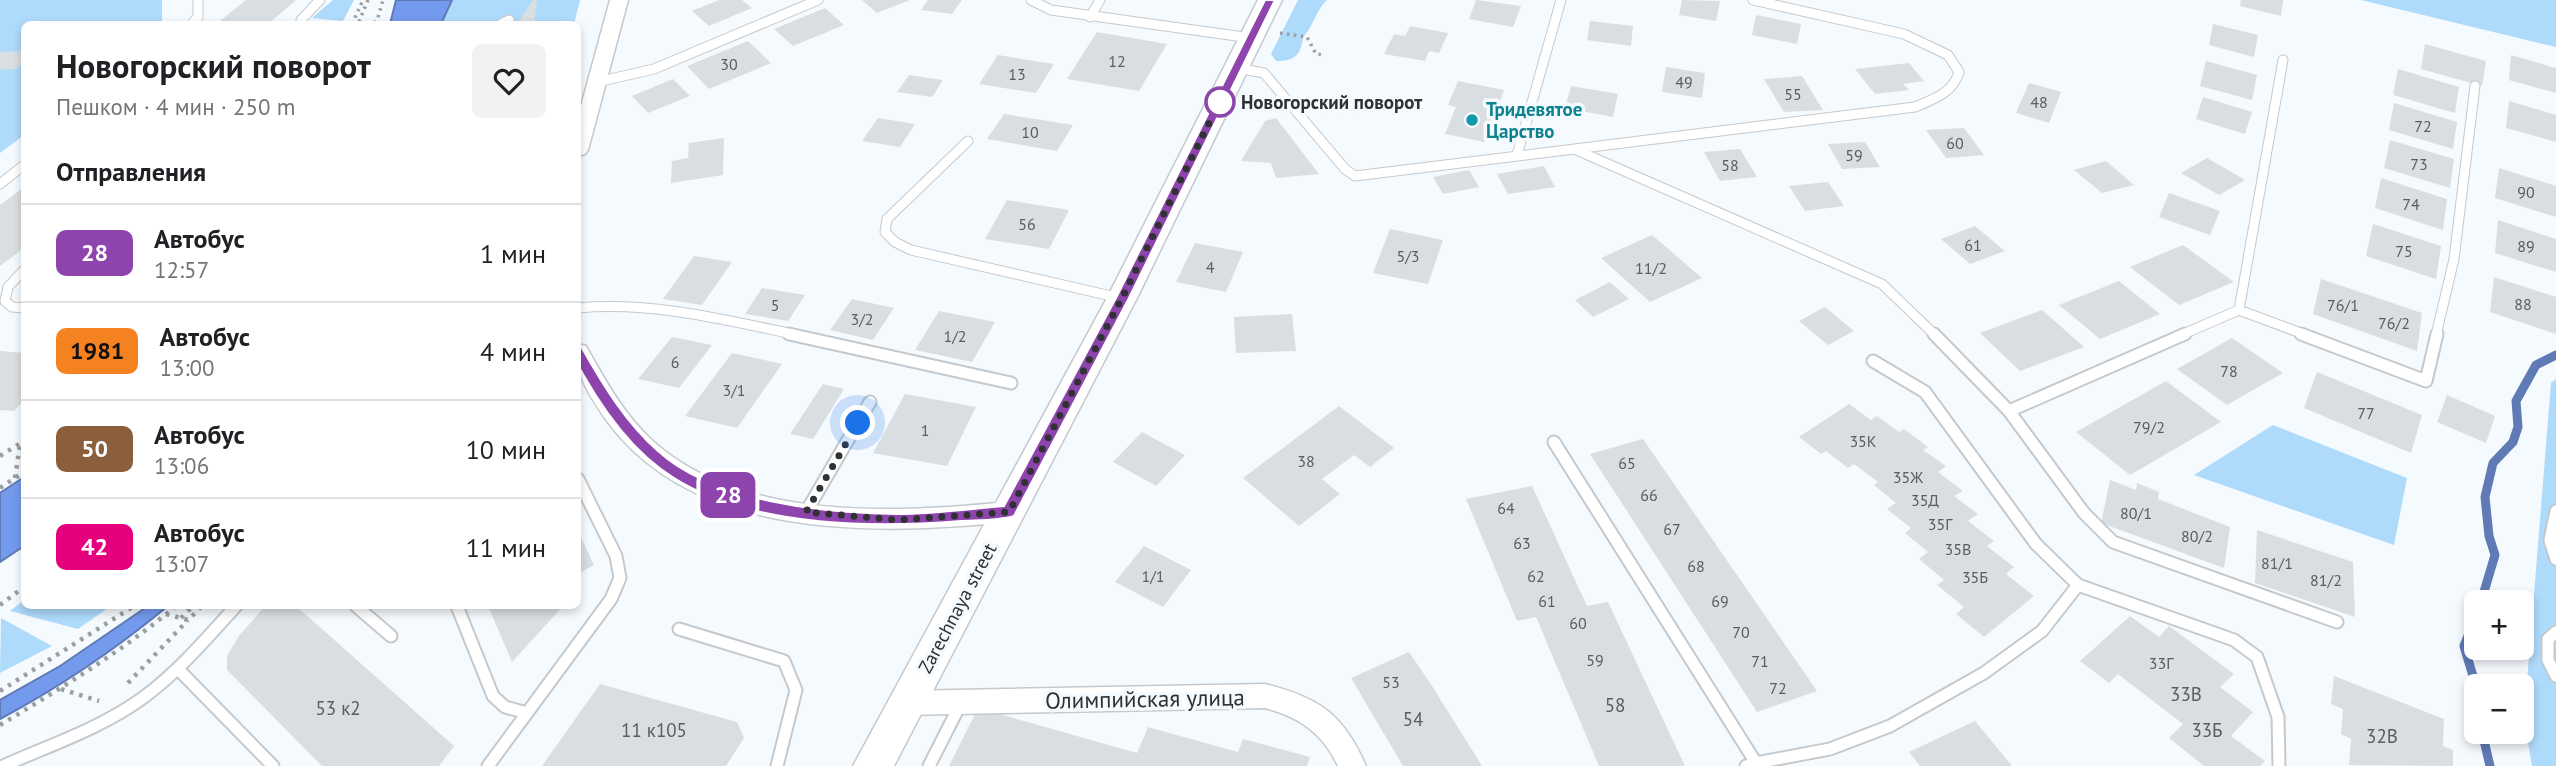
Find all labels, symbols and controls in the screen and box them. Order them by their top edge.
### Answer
text: Новогорский поворот [56,44,371,87]
button: heart [472,44,546,118]
house number: 12 [1108,51,1126,71]
house number: 30 [720,54,738,74]
house number: 13 [1008,64,1026,84]
house number: 49 [1675,72,1693,92]
house number: 55 [1784,84,1802,104]
marker: Новогорский поворот [1205,87,1235,117]
place label: Новогорский поворот [1241,90,1422,114]
text: Пешком · 4 мин · 250 m [56,92,295,121]
house number: 48 [2030,92,2048,112]
place label: Тридевятое Царство [1486,97,1582,143]
marker: Тридевятое Царство [1464,112,1480,128]
house number: 72 [2414,116,2432,136]
house number: 10 [1021,122,1039,142]
house number: 60 [1946,133,1964,153]
house number: 59 [1845,145,1863,165]
house number: 73 [2410,154,2428,174]
text: Отправления [56,155,206,188]
house number: 58 [1721,155,1739,175]
house number: 90 [2517,182,2535,202]
house number: 74 [2402,194,2420,214]
house number: 56 [1018,214,1036,234]
text: Автобус [154,222,245,255]
house number: 61 [1964,235,1982,255]
house number: 89 [2517,236,2535,256]
text: 28 [81,237,108,268]
text: 1 мин [480,237,546,270]
house number: 75 [2395,241,2413,261]
house number: 5/3 [1396,246,1420,266]
text: 12:57 [154,255,209,284]
house number: 4 [1206,257,1215,277]
house number: 11/2 [1635,258,1667,278]
house number: 88 [2514,294,2532,314]
house number: 5 [771,295,779,315]
house number: 76/1 [2327,295,2359,315]
house number: 3/2 [850,309,874,329]
house number: 76/2 [2378,313,2410,333]
text: Автобус [159,320,250,353]
house number: 1/2 [943,326,967,346]
text: 1981 [70,335,124,366]
text: 4 мин [480,335,546,368]
house number: 6 [671,352,679,372]
text: 13:00 [159,353,215,382]
house number: 78 [2220,361,2238,381]
house number: 3/1 [722,380,746,400]
house number: 77 [2357,403,2375,423]
your location [840,405,875,440]
house number: 79/2 [2133,417,2165,437]
text: Автобус [154,418,245,451]
house number: 1 [921,420,929,440]
house number: 35К [1849,431,1877,451]
text: 50 [81,433,108,464]
text: 10 мин [466,433,546,466]
text: 13:06 [154,451,209,480]
house number: 38 [1297,451,1315,471]
house number: 65 [1618,453,1636,473]
house number: 35Ж [1893,467,1923,487]
line badge: 28 [696,472,760,518]
text: 28 [714,479,742,510]
house number: 66 [1640,485,1658,505]
house number: 35Д [1911,490,1939,510]
house number: 64 [1497,498,1515,518]
house number: 80/1 [2120,503,2152,523]
house number: 35Г [1928,514,1953,534]
text: Автобус [154,516,245,549]
house number: 67 [1663,519,1681,539]
house number: 80/2 [2181,526,2213,546]
text: 42 [81,531,108,562]
text: 11 мин [466,531,546,564]
house number: 63 [1513,533,1531,553]
street label: Zarechnaya street [913,538,1002,677]
house number: 35В [1945,539,1971,559]
text: 13:07 [154,549,209,578]
house number: 81/1 [2261,553,2293,573]
house number: 68 [1687,556,1705,576]
house number: 1/1 [1141,566,1165,586]
house number: 62 [1527,566,1545,586]
house number: 35Б [1962,567,1988,587]
house number: 81/2 [2310,570,2342,590]
map controls [2464,590,2534,744]
button: + [2464,590,2534,660]
house number: 61 [1538,591,1556,611]
house number: 69 [1711,591,1729,611]
house number: 60 [1569,613,1587,633]
house number: 70 [1732,622,1750,642]
house number: 59 [1586,650,1604,670]
house number: 71 [1751,651,1769,671]
house number: 33Г [2149,653,2174,673]
house number: 53 [1382,672,1400,692]
button: − [2464,674,2534,744]
house number: 72 [1769,678,1787,698]
street label: Олимпийская улица [1045,682,1245,715]
house number: 33В [2170,682,2202,706]
house number: 58 [1605,693,1625,717]
house number: 53 к2 [315,696,361,720]
house number: 54 [1403,707,1423,731]
house number: 11 к105 [621,718,687,742]
house number: 33Б [2191,718,2223,742]
house number: 32В [2366,724,2398,748]

